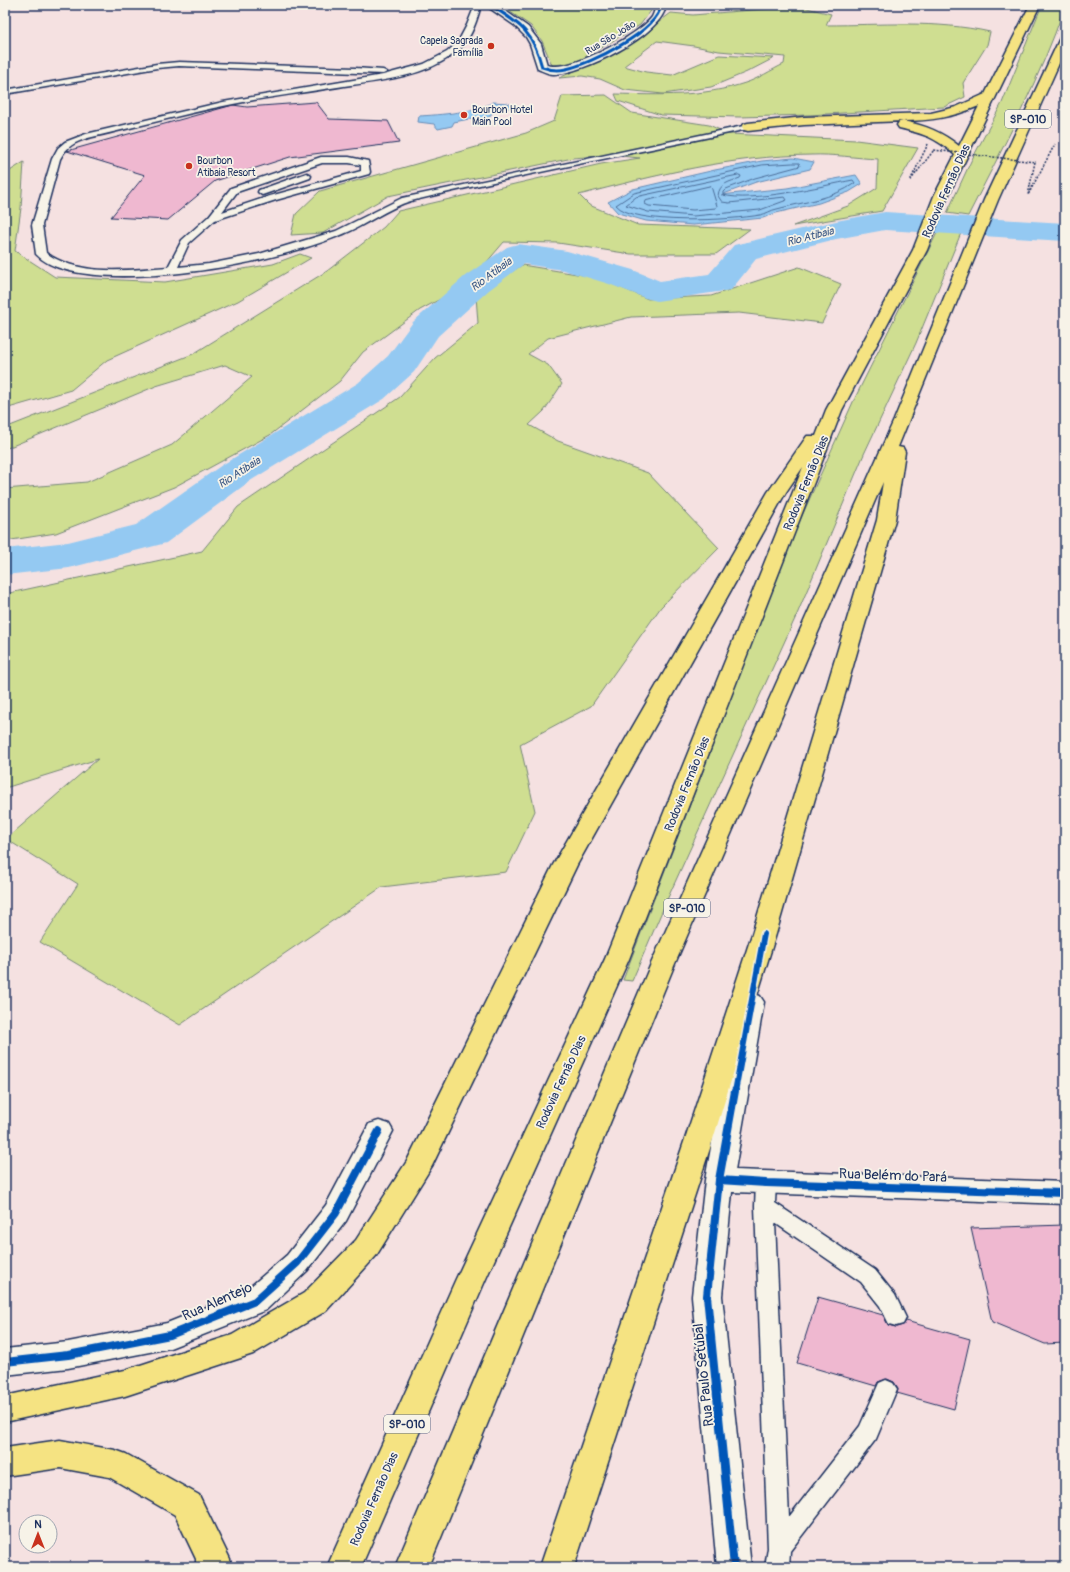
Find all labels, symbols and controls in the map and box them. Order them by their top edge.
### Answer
street label: Rua São João [583,18,639,58]
place label: Capela Sagrada Família [420,35,483,59]
marker: Capela Sagrada Família [486,41,496,51]
place label: Bourbon Hotel Main Pool [472,104,533,128]
marker: Bourbon Hotel Main Pool [459,110,469,120]
road number: SP-010 [1005,110,1051,128]
street label: Rodovia Fernão Dias [919,141,974,240]
place label: Bourbon Atibaia Resort [197,155,257,179]
marker: Bourbon Atibaia Resort [184,161,194,171]
water label: Rio Atibaia [785,224,836,249]
water label: Rio Atibaia [468,254,515,294]
street label: Rodovia Fernão Dias [781,433,833,533]
water label: Rio Atibaia [216,453,264,491]
street label: Rodovia Fernão Dias [662,734,714,834]
road number: SP-010 [664,899,710,917]
street label: Rodovia Fernão Dias [533,1033,590,1131]
street label: Rua Belém do Pará [839,1165,947,1186]
street label: Rua Alentejo [180,1278,255,1324]
street label: Rua Paulo Setúbal [690,1322,717,1427]
road number: SP-010 [384,1415,430,1433]
street label: Rodovia Fernão Dias [347,1449,402,1548]
north arrow [18,1514,58,1554]
text: N [34,1518,42,1531]

